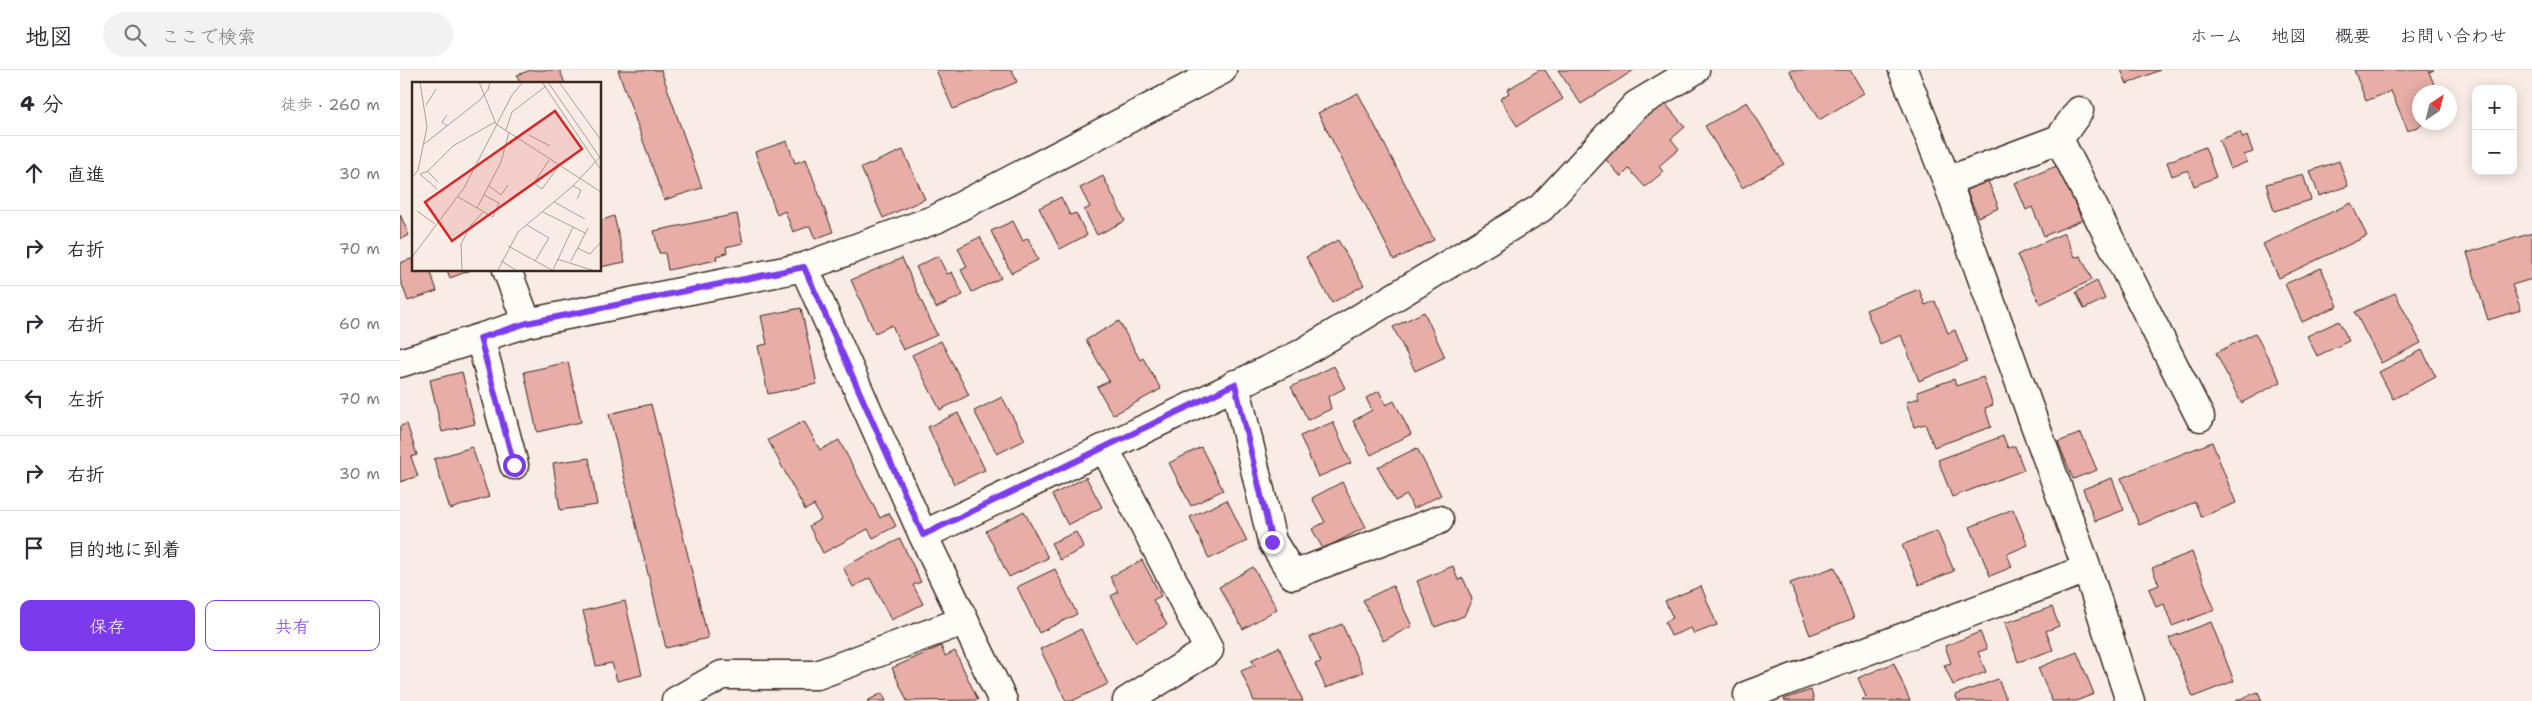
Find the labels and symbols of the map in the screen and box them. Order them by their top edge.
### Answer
inset map [412,82,601,271]
north arrow [2412,85,2457,130]
route start [503,454,526,477]
route end [1261,531,1284,554]

